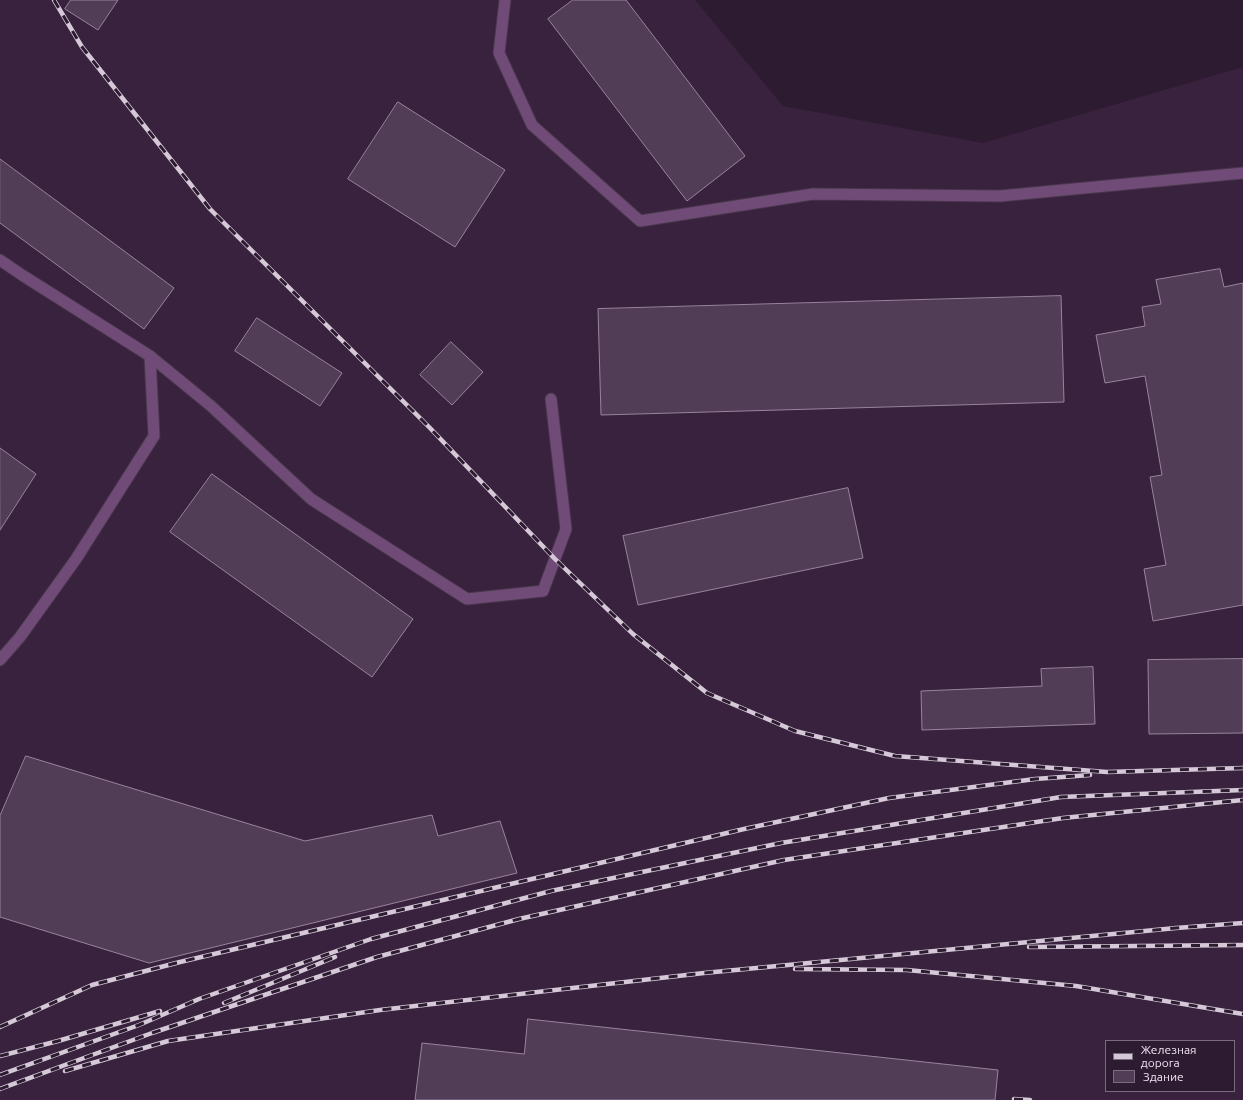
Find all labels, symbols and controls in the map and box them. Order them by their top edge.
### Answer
legend [1105,1040,1235,1092]
text: Железная дорога [1141,1043,1197,1069]
text: Здание [1143,1070,1184,1083]

